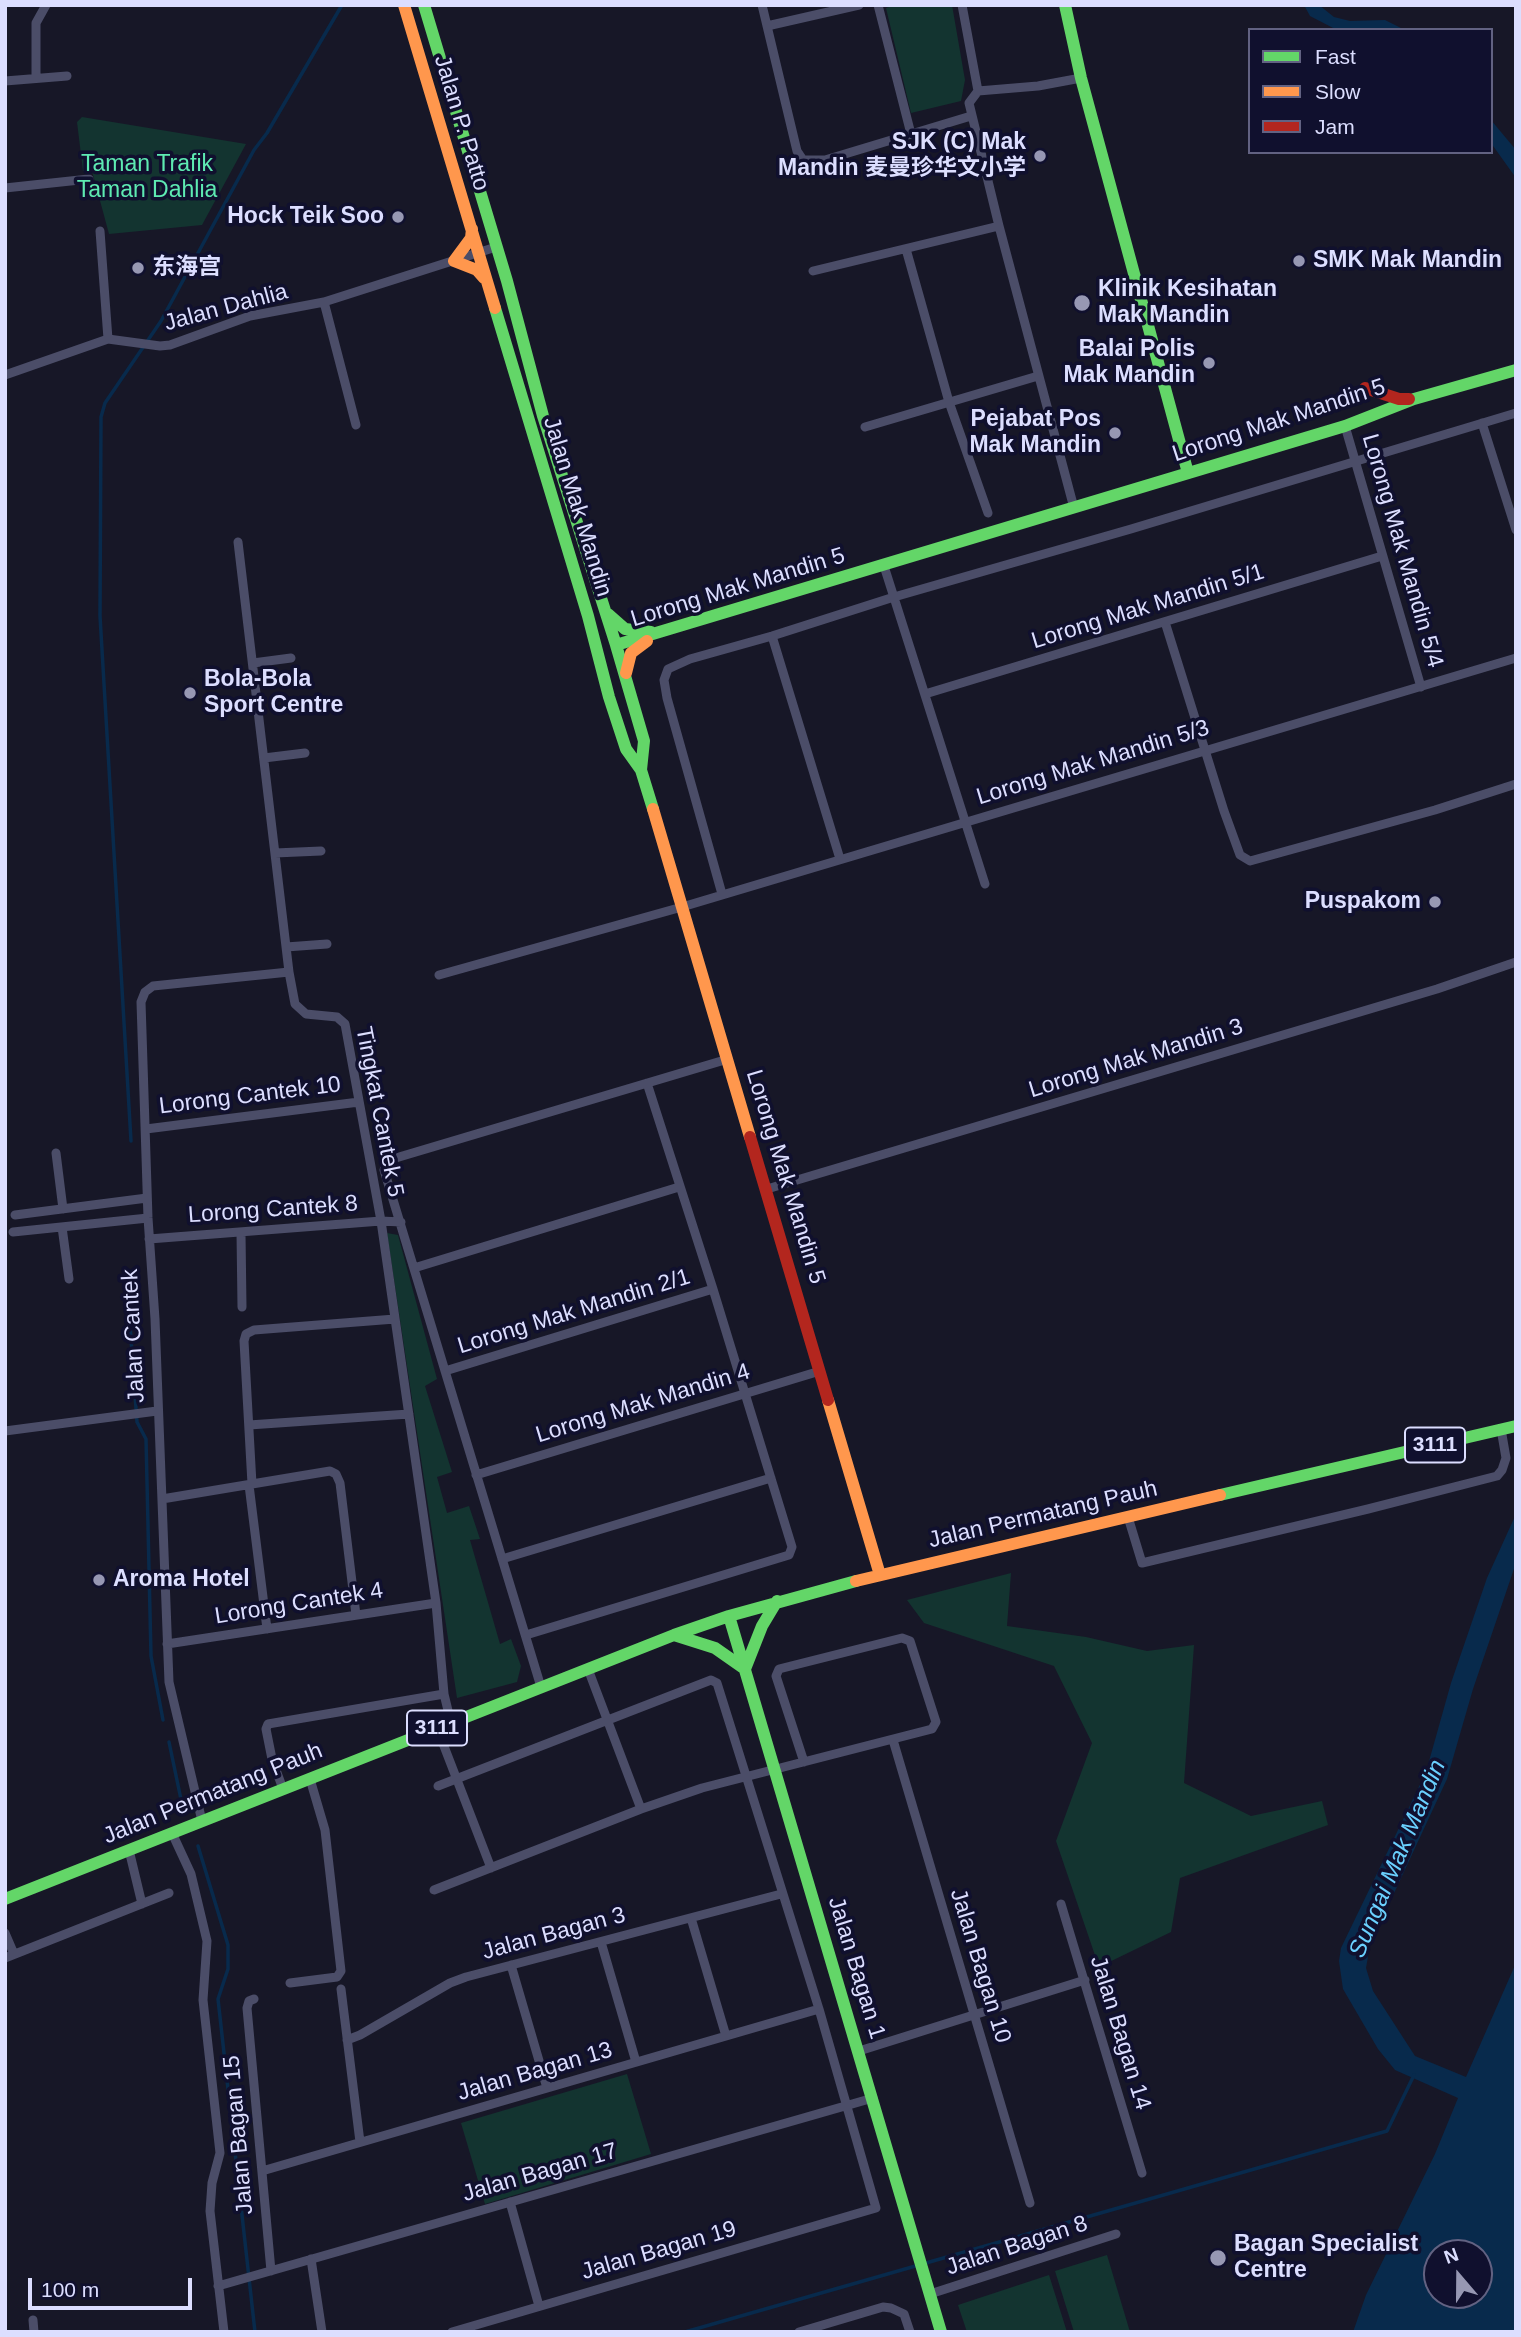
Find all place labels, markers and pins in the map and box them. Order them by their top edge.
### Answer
place label: SJK (C) Mak Mandin 麦曼珍华文小学 [778,129,1026,183]
marker: SJK (C) Mak Mandin 麦曼珍华文小学 [1032,148,1048,164]
place label: Hock Teik Soo [227,203,384,231]
marker: Hock Teik Soo [390,209,406,225]
place label: SMK Mak Mandin [1313,247,1502,275]
marker: SMK Mak Mandin [1291,253,1307,269]
place label: 东海宫 [152,254,221,282]
marker: 东海宫 [130,260,146,276]
place label: Klinik Kesihatan Mak Mandin [1098,276,1277,330]
marker: Klinik Kesihatan Mak Mandin [1072,293,1092,313]
place label: Balai Polis Mak Mandin [1063,336,1195,390]
marker: Balai Polis Mak Mandin [1201,355,1217,371]
place label: Pejabat Pos Mak Mandin [969,406,1101,460]
marker: Pejabat Pos Mak Mandin [1107,425,1123,441]
place label: Bola-Bola Sport Centre [204,666,343,720]
marker: Bola-Bola Sport Centre [182,685,198,701]
place label: Puspakom [1305,888,1421,916]
marker: Puspakom [1427,894,1443,910]
place label: Aroma Hotel [113,1566,250,1594]
marker: Aroma Hotel [91,1572,107,1588]
place label: Bagan Specialist Centre [1234,2231,1418,2285]
marker: Bagan Specialist Centre [1208,2248,1228,2268]

